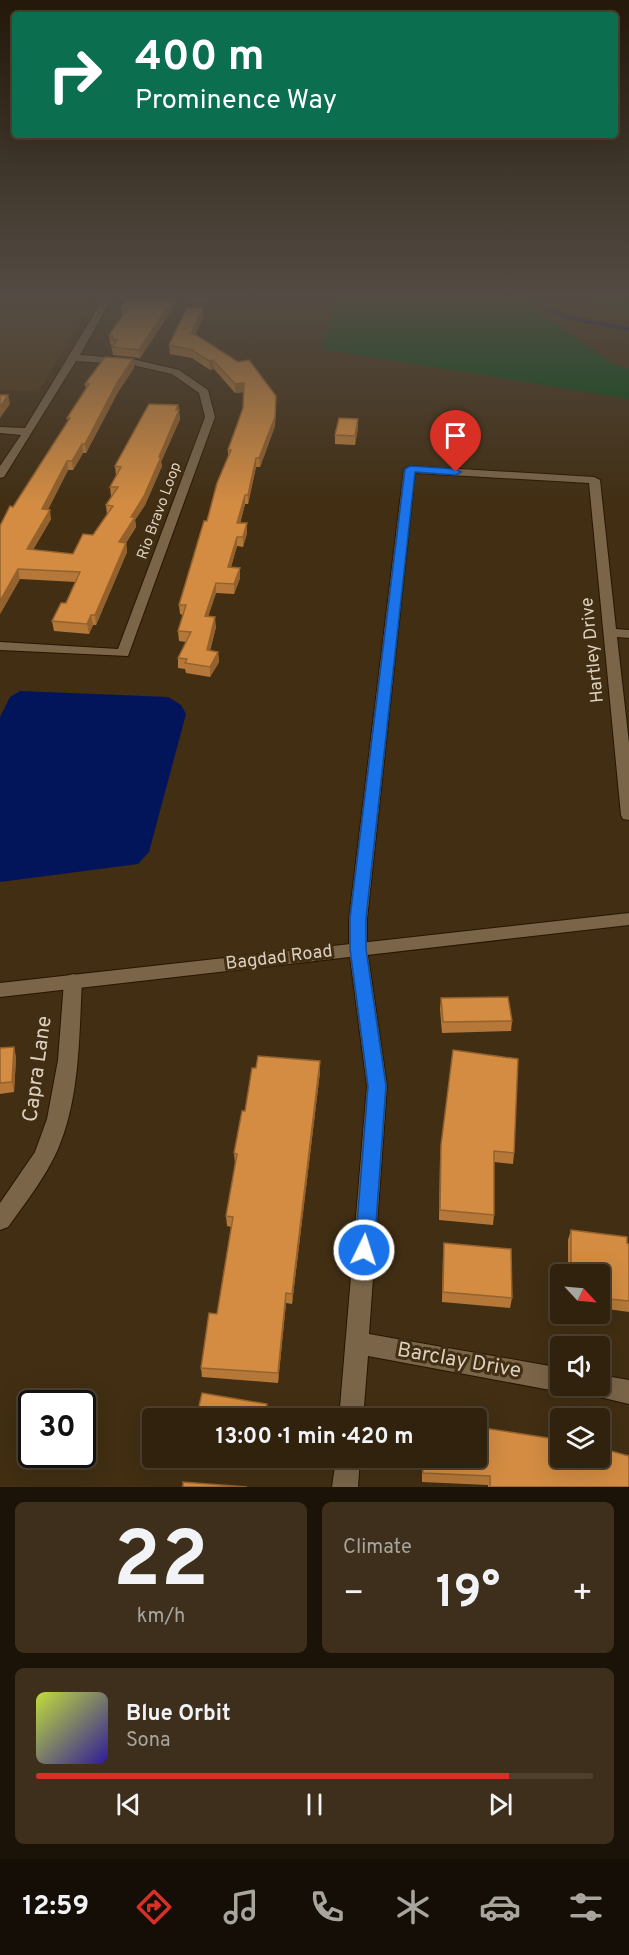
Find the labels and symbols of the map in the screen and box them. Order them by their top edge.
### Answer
pin [430,410,481,472]
street label: Rio Bravo Loop [134,460,186,562]
street label: Hartley Drive [576,596,610,704]
street label: Bagdad Road [224,940,334,976]
street label: Capra Lane [17,1014,59,1124]
position arrow [332,1218,396,1282]
north arrow [550,1264,610,1324]
street label: Barclay Drive [395,1337,523,1385]
speed limit sign: 30 [18,1390,96,1468]

